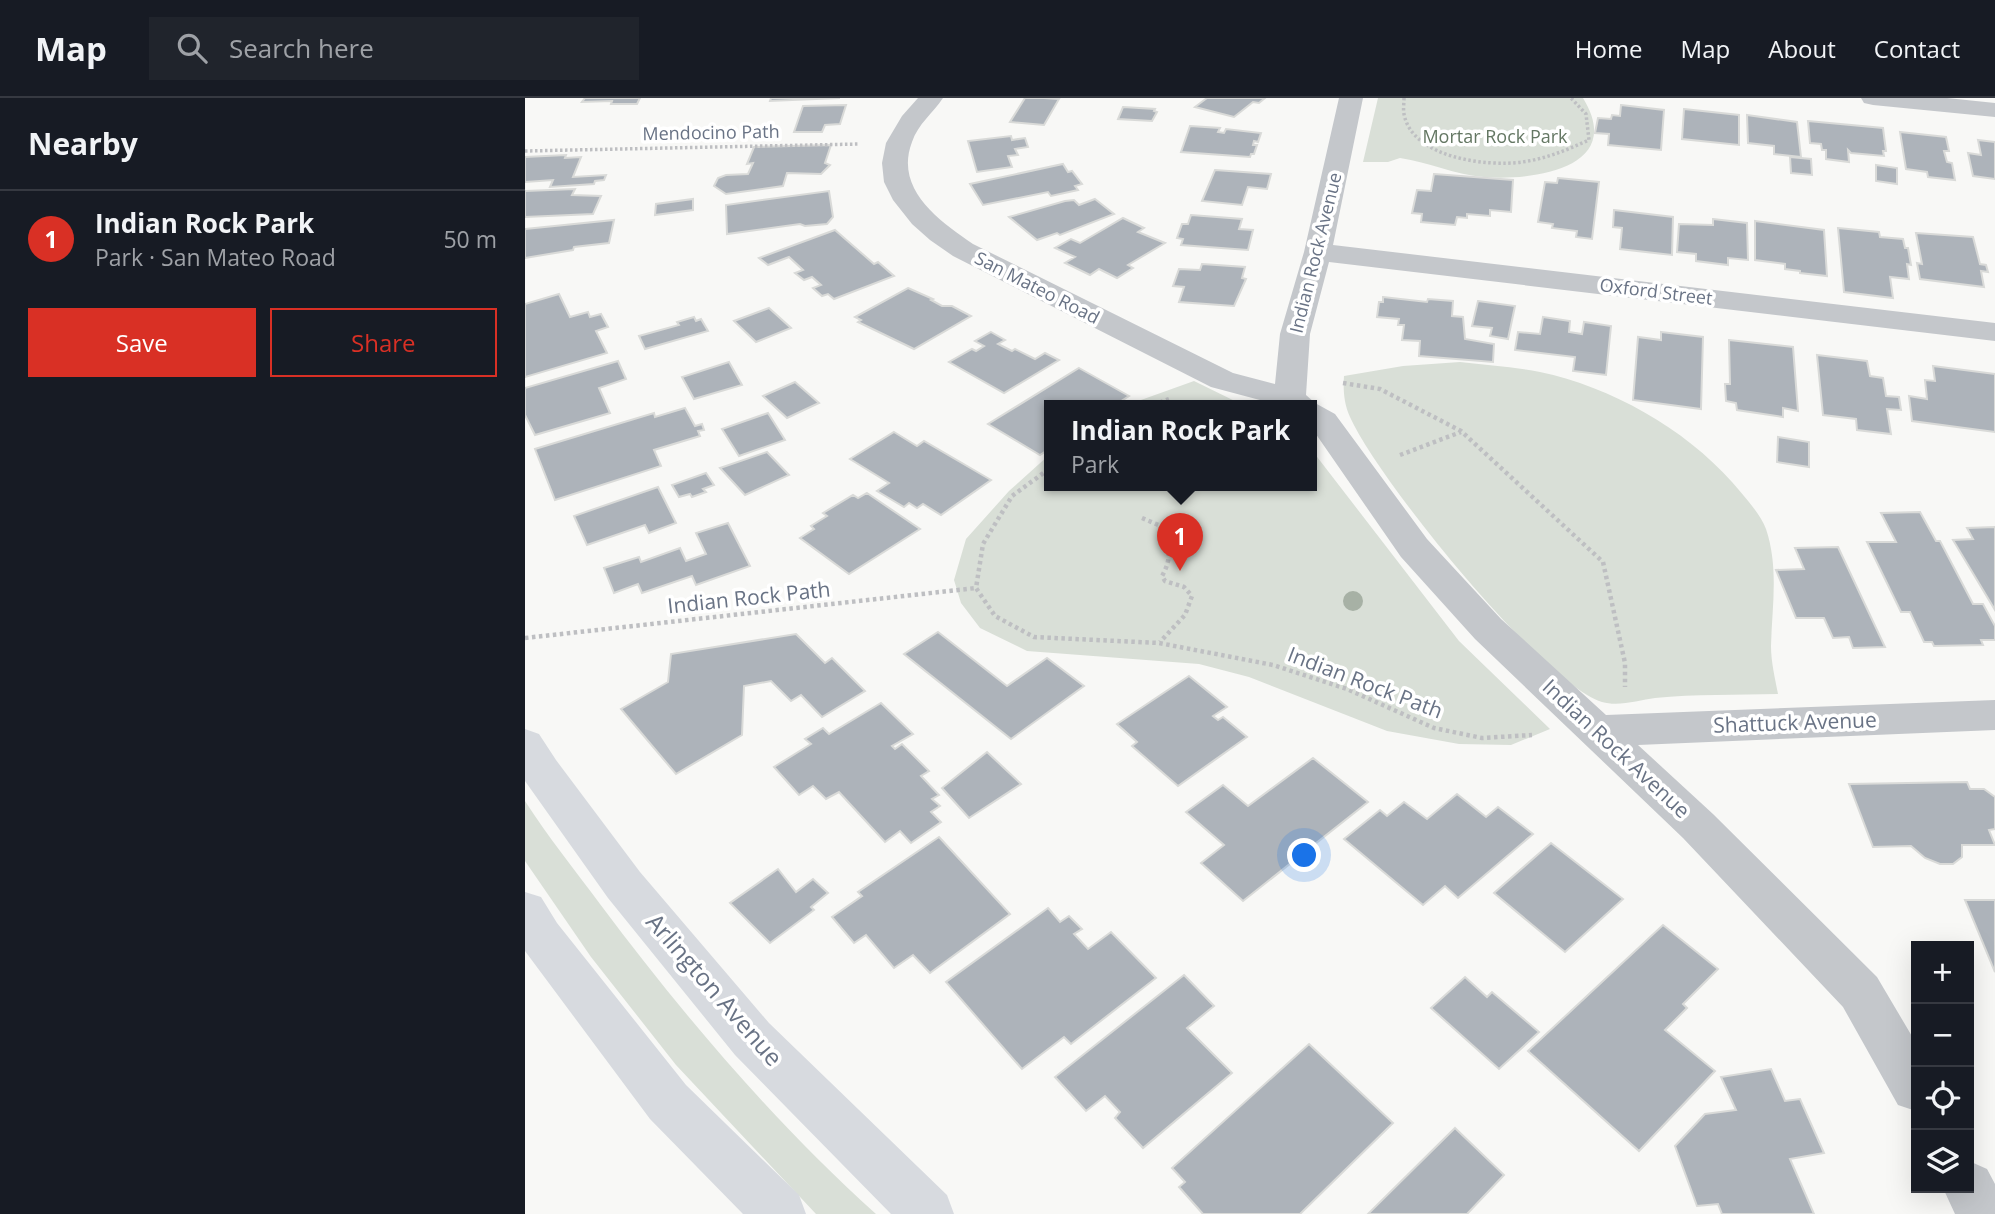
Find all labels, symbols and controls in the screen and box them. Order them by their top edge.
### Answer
search box [149,17,639,80]
text: Map [35,26,107,71]
icon: search [173,29,211,67]
text: Search here [229,30,374,66]
text: Home [1575,32,1643,65]
text: Map [1681,32,1730,65]
text: About [1768,32,1836,65]
text: Contact [1874,32,1960,65]
street label: Mendocino Path [642,119,780,145]
text: Nearby [28,123,138,164]
park label: Mortar Rock Park [1422,124,1568,148]
street label: Indian Rock Avenue [1283,170,1347,336]
text: Indian Rock Park [95,205,314,241]
text: 1 [44,223,58,255]
text: 50 m [443,223,497,255]
text: Park · San Mateo Road [95,241,336,273]
street label: San Mateo Road [971,245,1104,329]
street label: Oxford Street [1598,272,1714,310]
button: Save [28,308,256,377]
button: Share [270,308,497,377]
popup [1044,400,1317,491]
text: Indian Rock Park [1071,412,1290,448]
text: Park [1071,448,1119,480]
pin: 1 [1157,513,1203,571]
street label: Indian Rock Path [666,575,832,619]
street label: Indian Rock Path [1284,640,1447,724]
street label: Indian Rock Avenue [1537,673,1696,824]
street label: Shattuck Avenue [1713,705,1877,739]
your location [1287,838,1321,872]
street label: Arlington Avenue [640,906,791,1072]
map controls [1911,941,1974,1193]
button: + [1911,941,1974,1004]
button: − [1911,1004,1974,1067]
button: locate [1911,1067,1974,1130]
button: layers [1911,1130,1974,1193]

